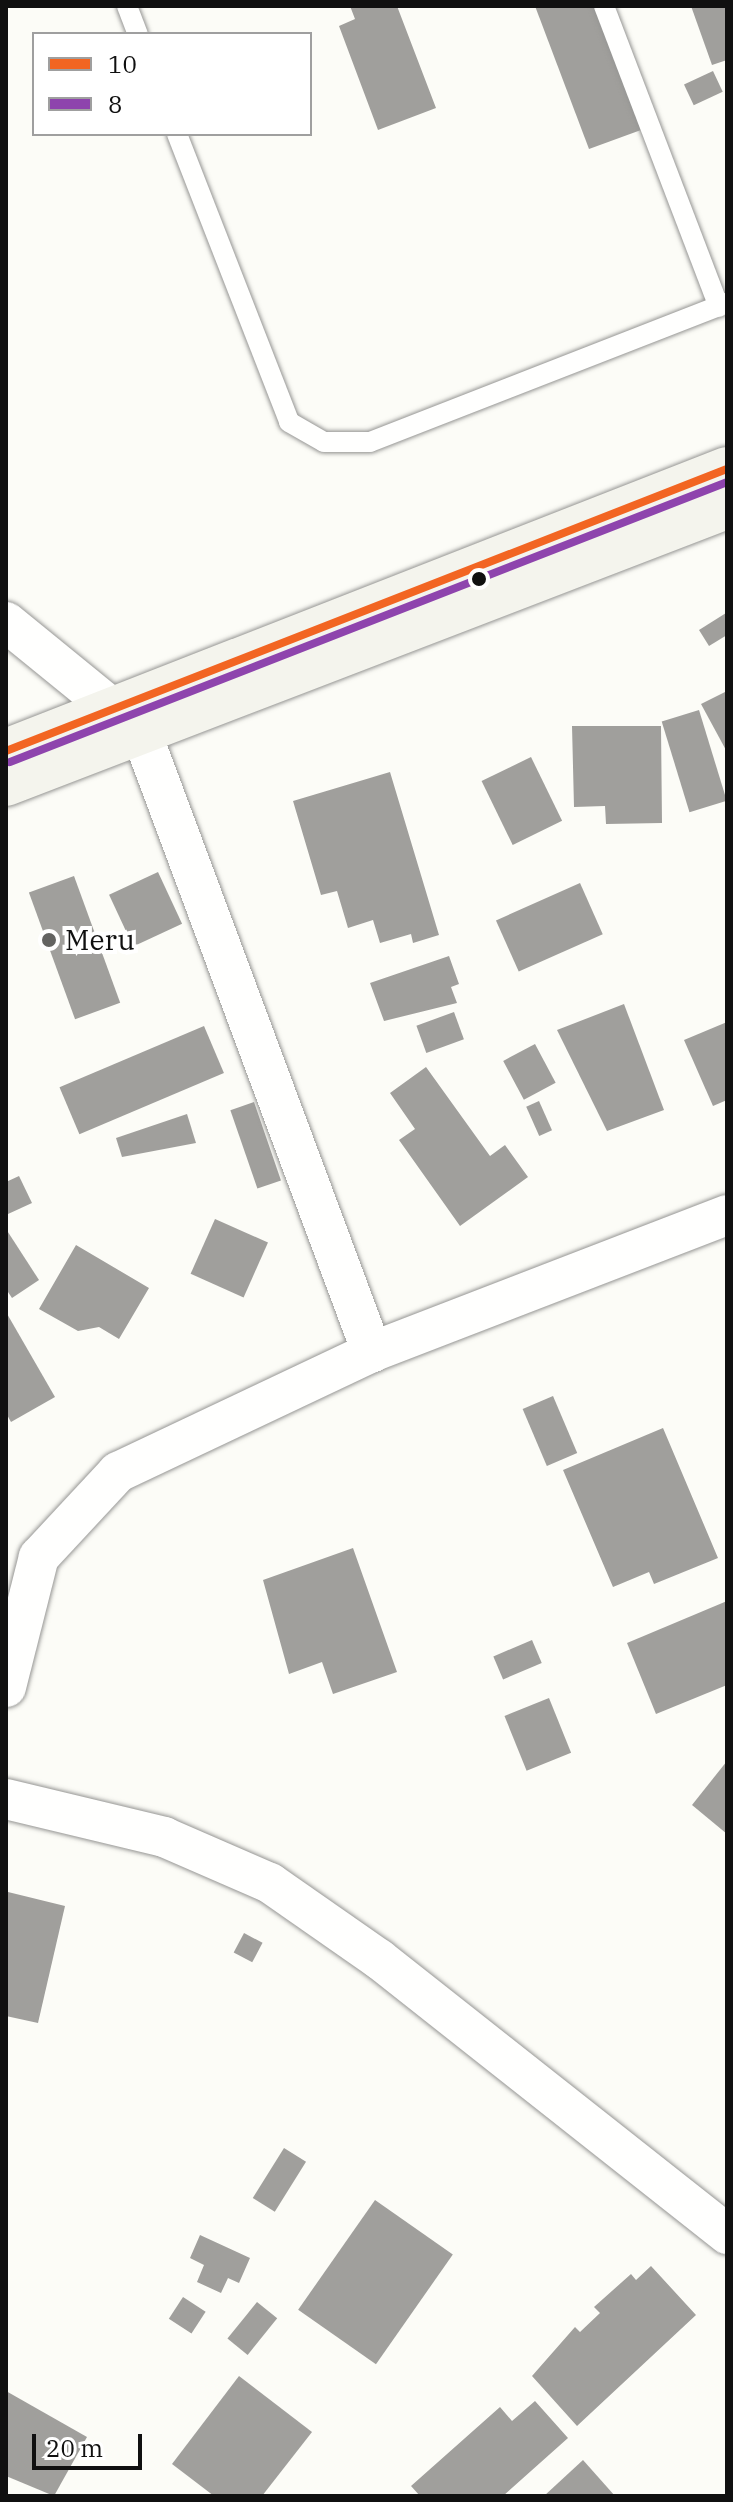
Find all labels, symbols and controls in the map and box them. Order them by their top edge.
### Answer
legend [32,32,312,136]
text: 10 [108,48,137,80]
text: 8 [108,88,122,120]
unlabelled marker [471,571,487,587]
place label: Meru [65,923,135,957]
marker: Meru [40,931,58,949]
scale bar [36,2418,146,2468]
text: 20 m [46,2432,103,2464]

